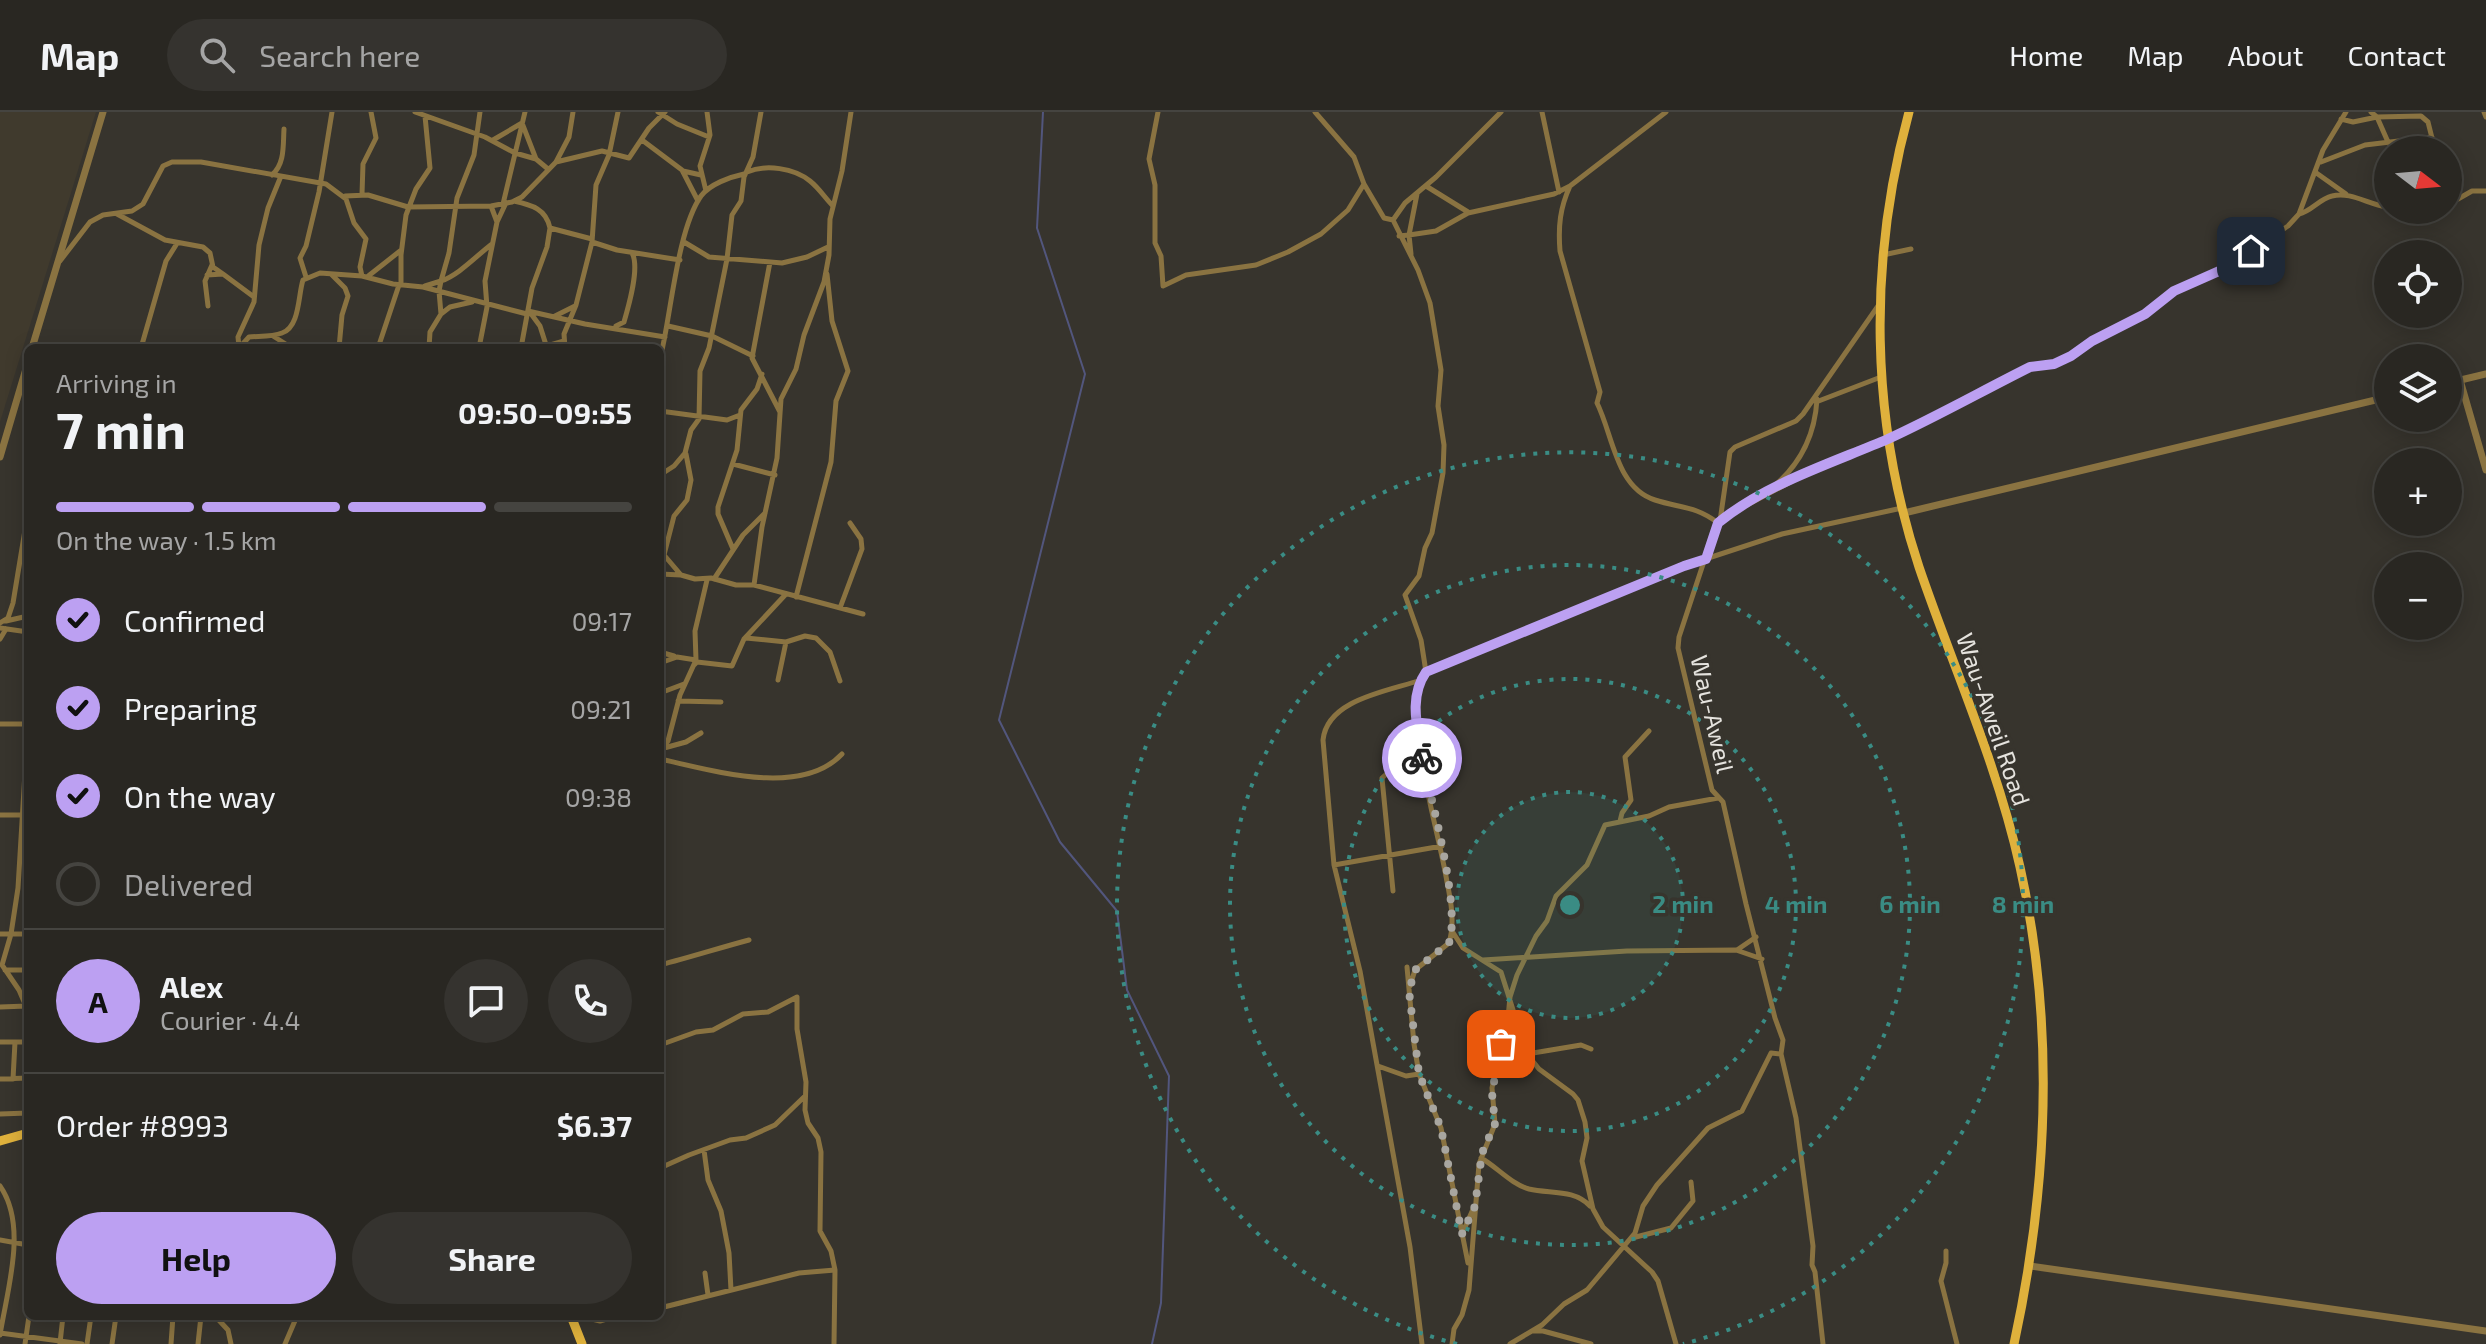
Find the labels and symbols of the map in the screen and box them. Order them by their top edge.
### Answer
north arrow [2374,136,2462,224]
pin [2217,217,2285,285]
street label: Wau-Aweil Road [1951,629,2037,809]
street label: Wau-Aweil [1685,652,1741,776]
courier [1382,718,1462,798]
text: 2 min [1652,889,1714,918]
text: 4 min [1765,889,1827,918]
text: 6 min [1879,889,1941,918]
text: 8 min [1992,889,2054,918]
centre of rings [1556,891,1584,919]
pin [1467,1010,1535,1078]

